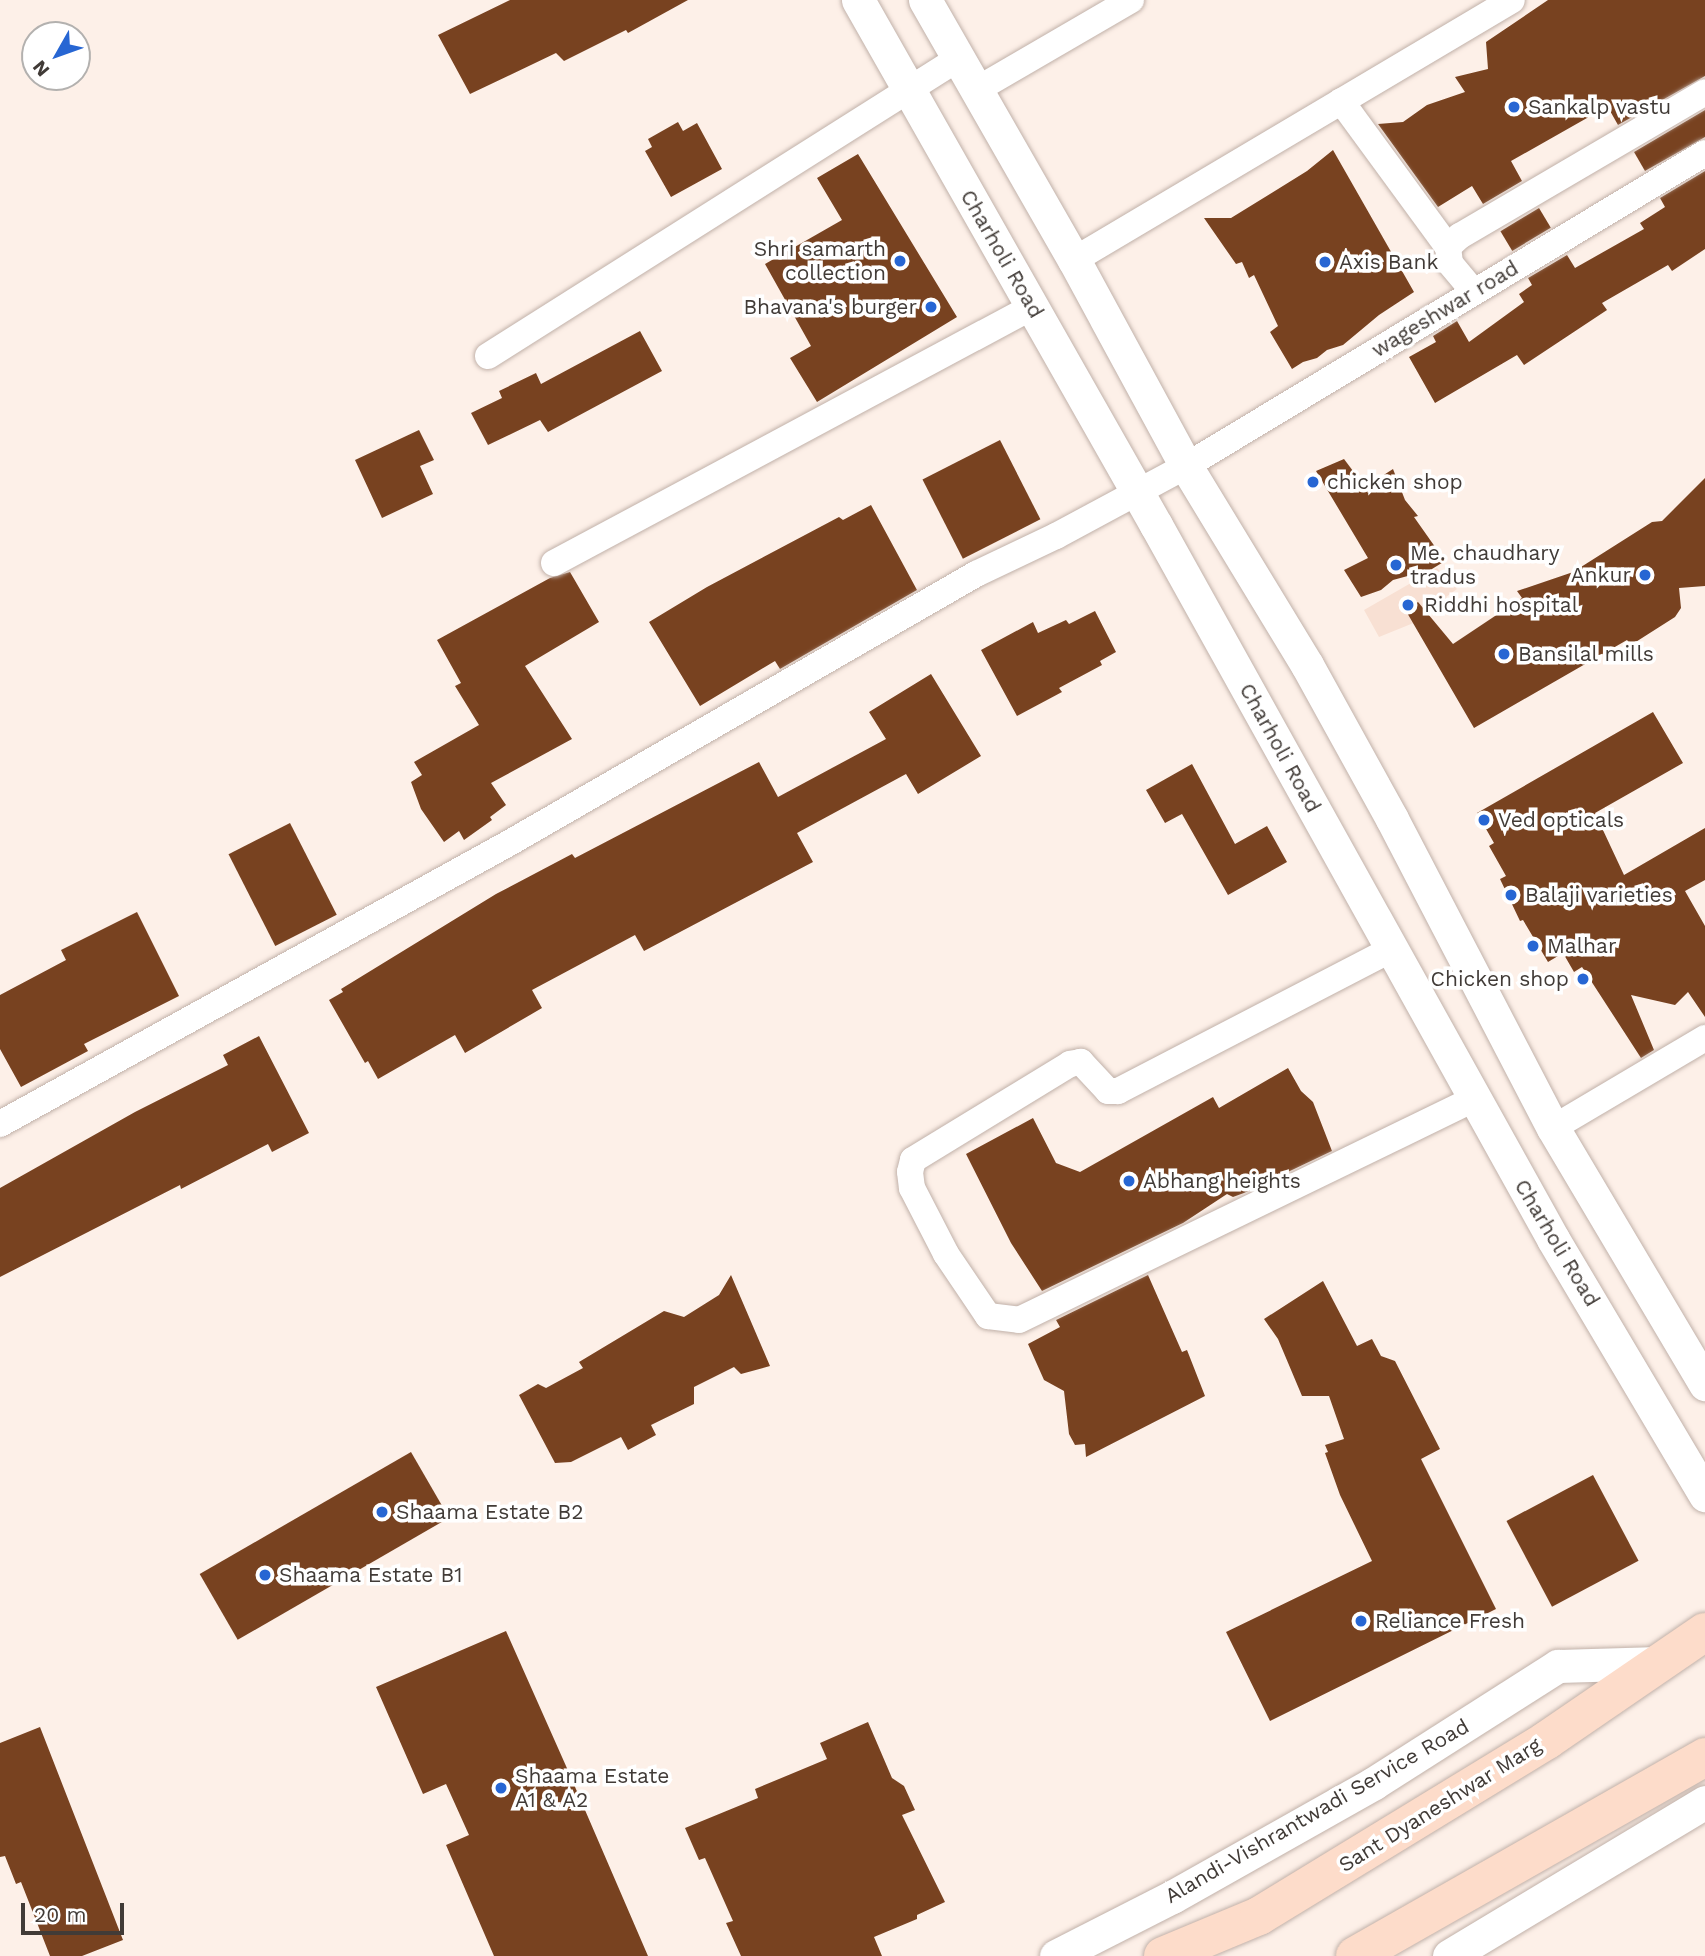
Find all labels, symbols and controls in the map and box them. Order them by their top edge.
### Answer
north arrow [21,21,91,91]
text: N [28,56,54,81]
place label: Sankalp vastu [1528,94,1672,120]
marker: Sankalp vastu [1506,99,1522,115]
street label: Charholi Road [955,185,1049,323]
place label: Shri samarth collection [754,236,886,286]
place label: Axis Bank [1339,249,1438,275]
marker: Shri samarth collection [892,253,908,269]
marker: Axis Bank [1317,254,1333,270]
street label: wageshwar road [1367,255,1523,363]
place label: Bhavana's burger [743,294,917,320]
marker: Bhavana's burger [923,299,939,315]
place label: chicken shop [1327,469,1463,495]
marker: chicken shop [1305,474,1321,490]
place label: Me. chaudhary tradus [1410,540,1560,590]
marker: Me. chaudhary tradus [1388,557,1404,573]
place label: Ankur [1571,562,1631,588]
marker: Ankur [1637,567,1653,583]
place label: Riddhi hospital [1424,592,1578,618]
marker: Riddhi hospital [1398,595,1418,615]
place label: Bansilal mills [1518,641,1655,667]
marker: Bansilal mills [1496,646,1512,662]
street label: Charholi Road [1234,679,1326,817]
place label: Ved opticals [1498,807,1624,833]
marker: Ved opticals [1476,812,1492,828]
place label: Balaji varieties [1525,882,1673,908]
marker: Balaji varieties [1503,887,1519,903]
place label: Malhar [1547,933,1617,959]
marker: Malhar [1525,938,1541,954]
place label: Chicken shop [1431,966,1569,992]
marker: Chicken shop [1575,971,1591,987]
place label: Abhang heights [1143,1168,1301,1194]
marker: Abhang heights [1121,1173,1137,1189]
street label: Charholi Road [1509,1175,1605,1311]
place label: Shaama Estate B2 [396,1499,584,1525]
marker: Shaama Estate B2 [374,1504,390,1520]
place label: Shaama Estate B1 [279,1562,463,1588]
marker: Shaama Estate B1 [257,1567,273,1583]
place label: Reliance Fresh [1375,1608,1525,1634]
marker: Reliance Fresh [1353,1613,1369,1629]
street label: Alandi-Vishrantwadi Service Road [1161,1713,1473,1909]
street label: Sant Dyaneshwar Marg [1334,1732,1546,1878]
place label: Shaama Estate A1 & A2 [515,1763,670,1813]
marker: Shaama Estate A1 & A2 [493,1780,509,1796]
scale bar [24,1890,128,1934]
text: 20 m [34,1902,86,1927]

